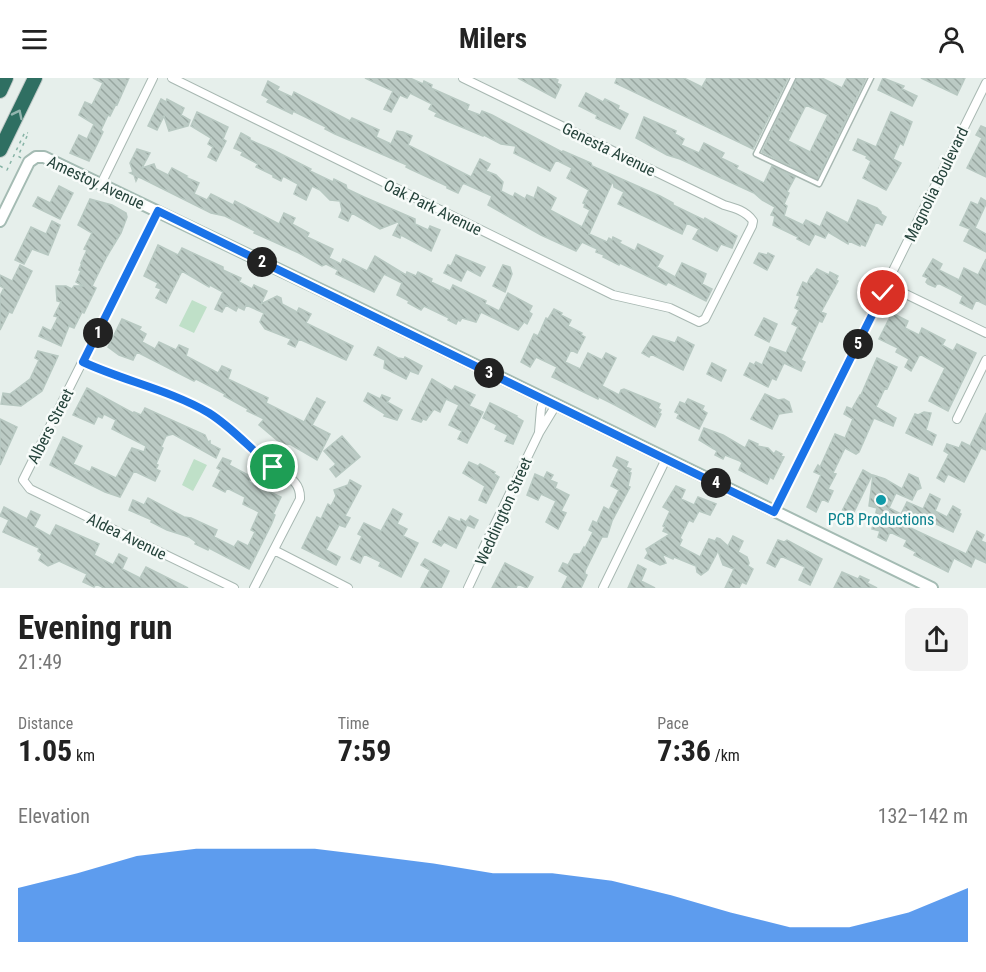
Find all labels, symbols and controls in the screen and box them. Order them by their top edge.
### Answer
icon: menu [18,23,51,56]
text: Milers [459,23,527,55]
icon: person [935,23,968,56]
one-way arrow [10,109,22,120]
street label: Genesta Avenue [559,119,659,180]
street label: Magnolia Boulevard [901,124,972,244]
street label: Amestoy Avenue [44,152,147,213]
street label: Oak Park Avenue [381,176,485,239]
pin: 2 [247,247,277,277]
text: 2 [258,252,266,271]
pin [857,267,908,318]
icon: check [866,276,899,309]
pin: 1 [83,318,113,348]
text: 1 [94,323,102,342]
pin: 5 [843,329,873,359]
text: 5 [854,334,862,353]
pin: 3 [474,358,504,388]
text: 3 [485,363,493,382]
street label: Albers Street [23,385,78,467]
pin [247,441,298,492]
icon: arrive [256,450,289,483]
street label: Weddington Street [471,454,536,568]
pin: 4 [701,468,731,498]
text: 4 [712,473,720,492]
marker: PCB Productions [874,493,888,507]
street label: Aldea Avenue [84,509,169,564]
place label: PCB Productions [828,510,934,529]
text: Evening run [18,608,173,647]
button: share [905,608,968,671]
text: 21:49 [18,650,62,674]
text: Distance [18,714,73,733]
text: Time [338,714,369,733]
text: Pace [657,714,689,733]
text: 1.05 [18,733,72,768]
text: 7:59 [338,733,391,768]
text: 7:36 [657,733,711,768]
text: km [72,746,95,765]
text: /km [711,746,740,765]
text: Elevation [18,804,90,828]
text: 132–142 m [878,804,968,828]

